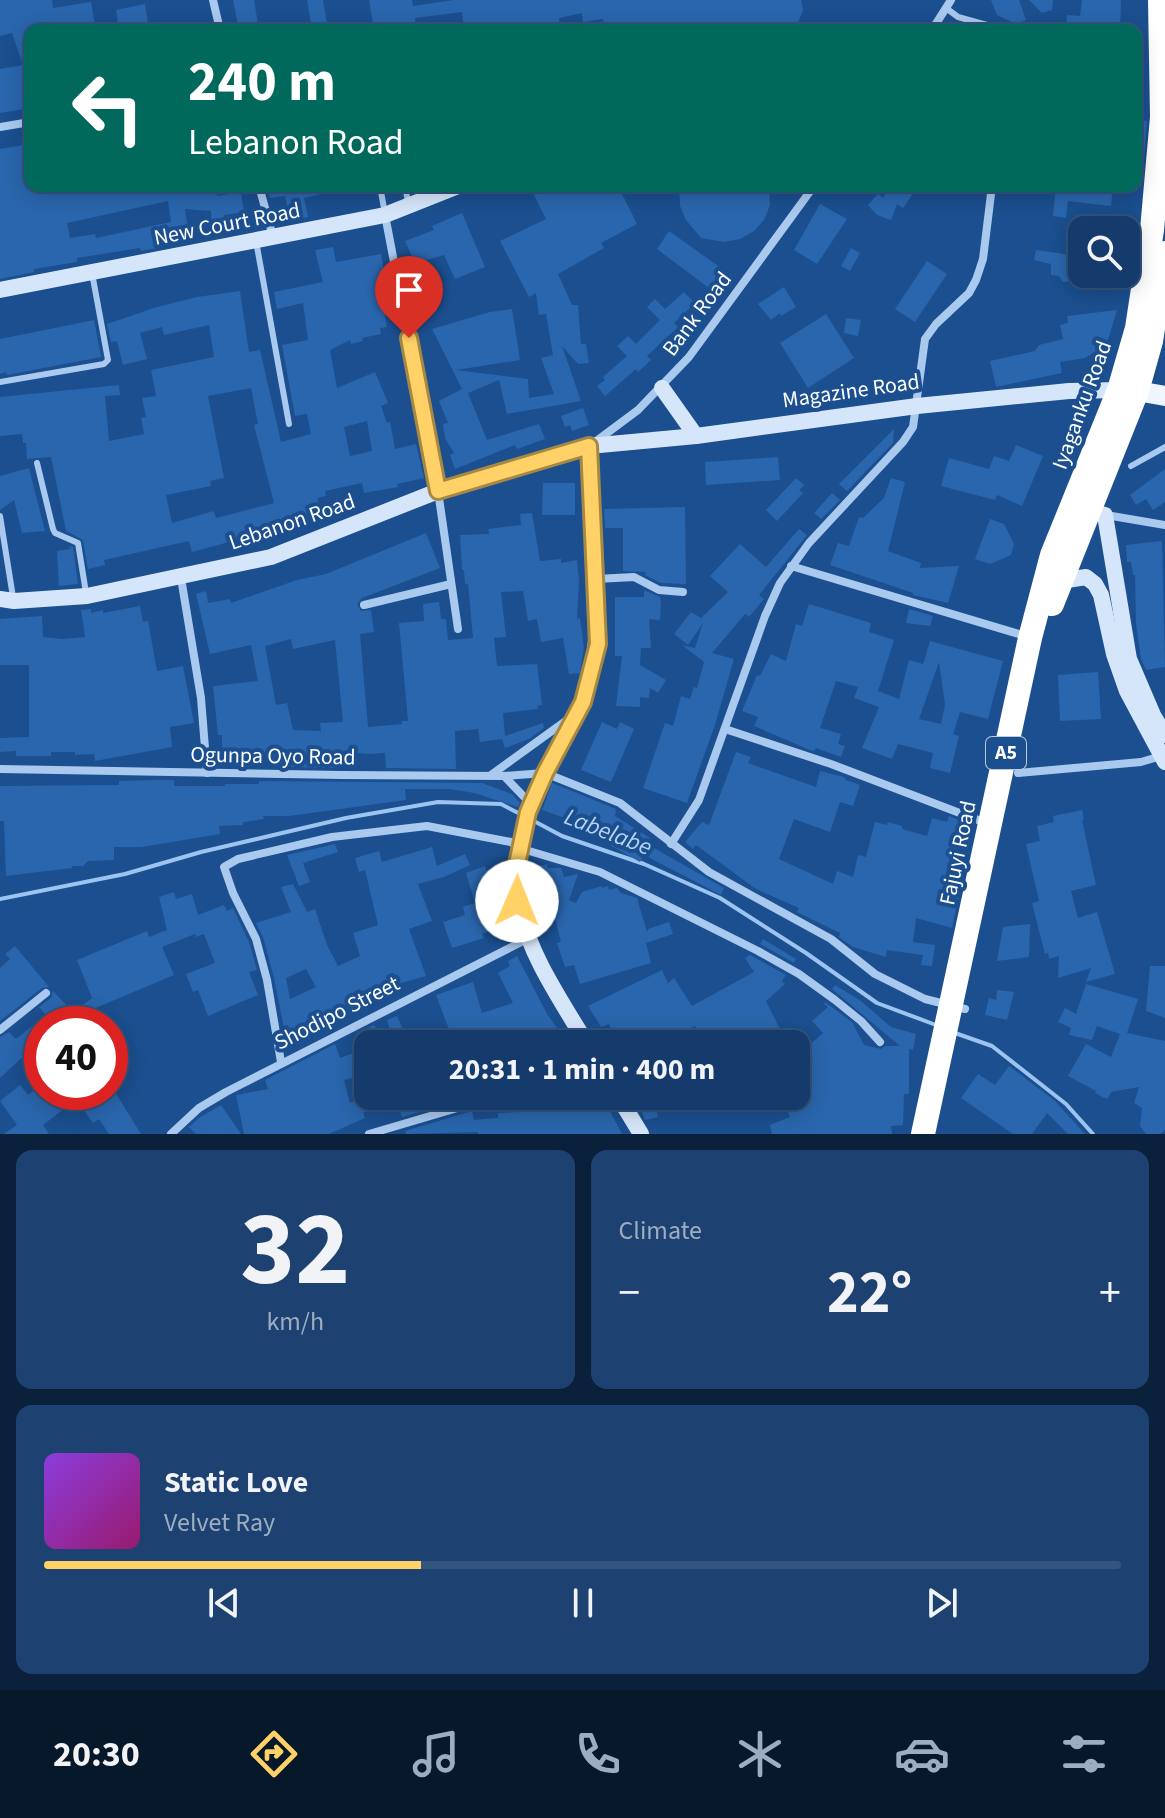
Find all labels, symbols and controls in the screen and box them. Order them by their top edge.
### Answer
text: 240 m [188,43,336,122]
icon: left [56,56,160,160]
text: Lebanon Road [188,117,404,168]
street label: New Court Road [151,194,303,254]
map controls [1068,216,1140,288]
button: search [1068,216,1140,288]
pin [375,256,443,338]
street label: Bank Road [655,265,739,363]
icon: arrive [387,268,431,312]
street label: Iyaganku Road [1044,336,1120,474]
street label: Magazine Road [780,366,922,416]
street label: Lebanon Road [224,485,360,559]
road number: A5 [986,737,1026,769]
street label: Ogunpa Oyo Road [190,739,356,773]
street label: Fajuyi Road [931,798,985,908]
water label: Labelabe [559,799,657,865]
position arrow [475,859,559,943]
street label: Shodipo Street [269,967,406,1058]
speed limit sign: 40 [24,1006,128,1110]
text: 20:31 · 1 min · 400 m [449,1048,715,1091]
text: 32 [240,1177,350,1325]
text: Climate [619,1212,702,1249]
text: 22° [827,1251,912,1336]
text: − [619,1262,640,1325]
text: + [1099,1262,1121,1325]
text: km/h [266,1303,324,1340]
text: Static Love [164,1461,308,1504]
text: Velvet Ray [164,1504,275,1541]
icon: previous [202,1581,246,1625]
icon: pause [561,1581,605,1625]
icon: next [920,1581,964,1625]
icon: directions [246,1726,302,1782]
icon: music [408,1726,464,1782]
icon: phone [570,1726,626,1782]
icon: climate [732,1726,788,1782]
icon: car [894,1726,950,1782]
icon: filters [1056,1726,1112,1782]
text: 20:30 [53,1729,140,1780]

